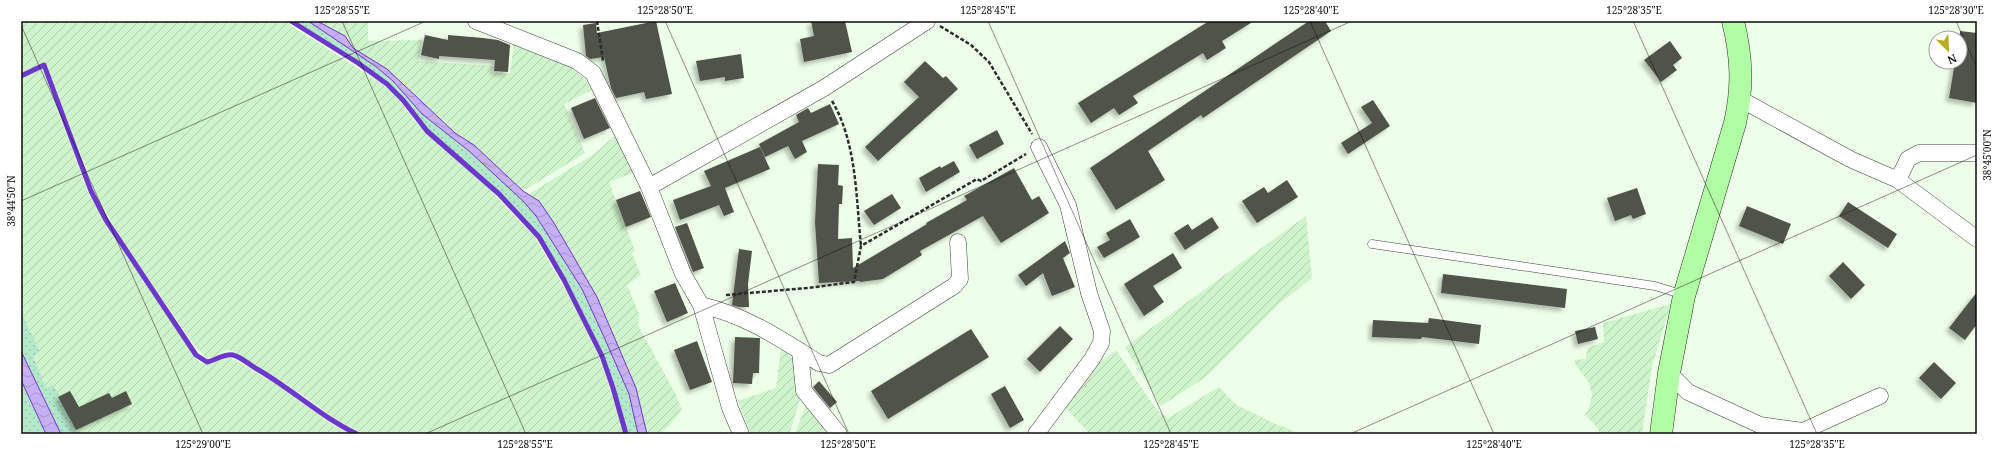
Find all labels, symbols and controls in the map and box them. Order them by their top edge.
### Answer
text: 125°28'55"E [314,3,370,17]
text: 125°28'50"E [637,3,693,17]
text: 125°28'45"E [960,3,1016,17]
text: 125°28'40"E [1283,3,1339,17]
text: 125°28'35"E [1606,3,1662,17]
text: 125°28'30"E [1928,3,1984,17]
north arrow [1928,30,1968,70]
text: N [1945,51,1959,68]
text: 38°45'00"N [1980,129,1994,181]
text: 38°44'50"N [4,175,18,227]
text: 125°29'00"E [175,437,231,451]
text: 125°28'55"E [497,437,553,451]
text: 125°28'50"E [820,437,876,451]
text: 125°28'45"E [1143,437,1199,451]
text: 125°28'40"E [1466,437,1522,451]
text: 125°28'35"E [1789,437,1845,451]

